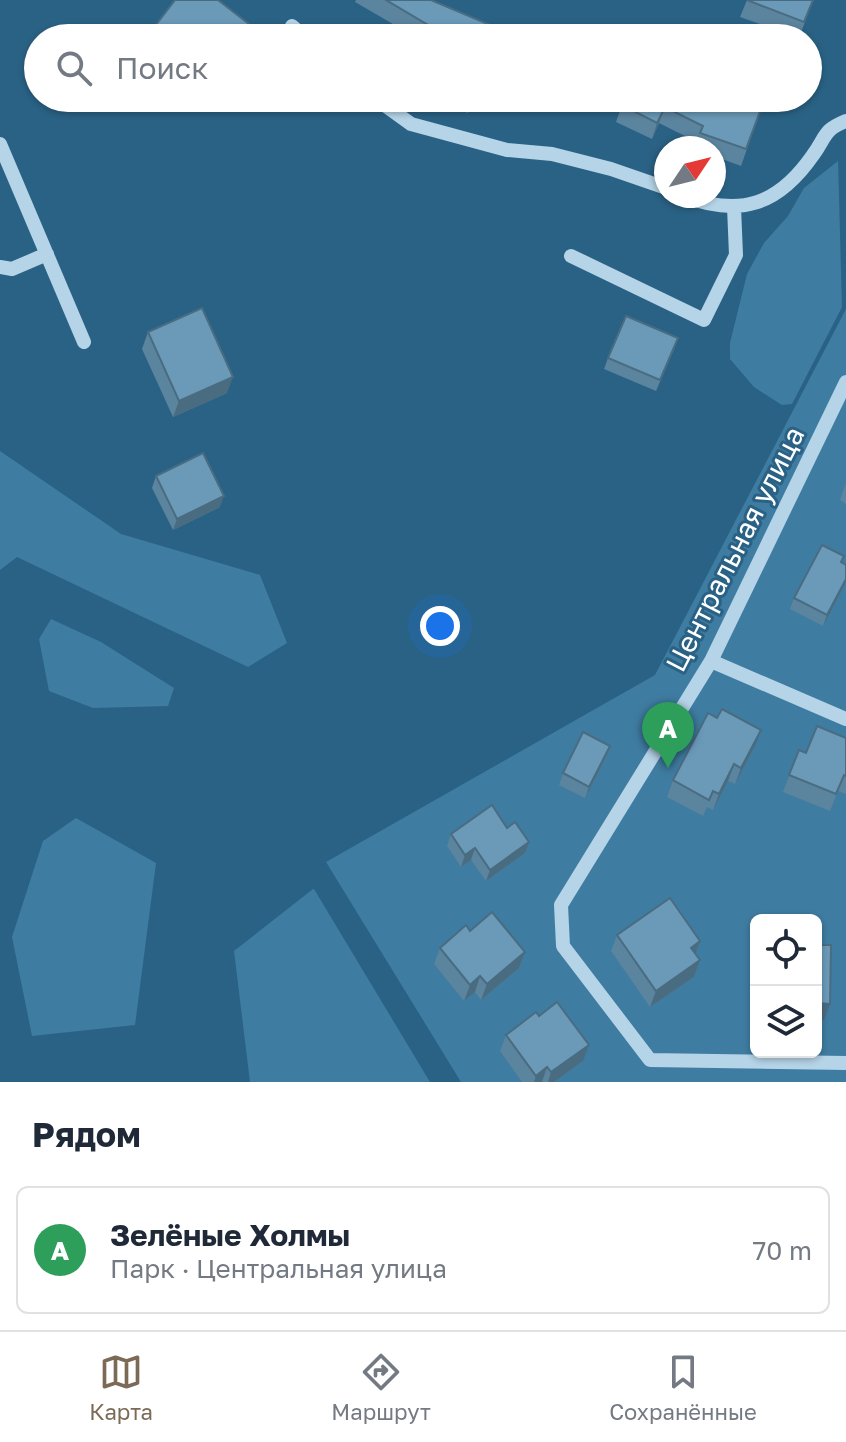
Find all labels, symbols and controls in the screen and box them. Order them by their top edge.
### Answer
search box [24,24,822,112]
icon: search [52,46,96,90]
text: Поиск [116,50,208,86]
north arrow [654,136,726,208]
street label: Центральная улица [659,421,811,677]
your location [420,606,460,646]
pin: A [642,702,694,768]
map controls [750,914,822,1058]
button: locate [750,914,822,986]
button: layers [750,986,822,1058]
text: Рядом [32,1114,141,1154]
text: Зелёные Холмы [110,1217,350,1253]
text: A [51,1235,69,1266]
text: 70 m [753,1235,812,1266]
text: Парк · Центральная улица [110,1253,447,1284]
tab: Карта [89,1350,153,1425]
tab: Маршрут [331,1350,431,1425]
tab: Сохранённые [609,1350,757,1425]

